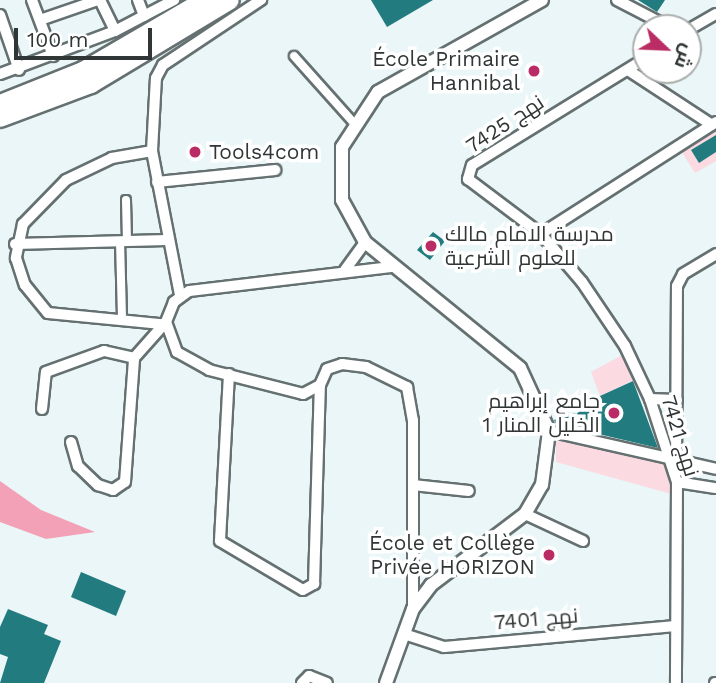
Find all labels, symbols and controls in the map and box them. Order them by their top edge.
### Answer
scale bar [18,14,156,58]
north arrow [632,14,702,84]
text: 100 m [27,27,89,52]
text: ش [670,41,700,72]
place label: École Primaire Hannibal [372,46,520,96]
marker: École Primaire Hannibal [526,63,542,79]
street label: نهج 7425 [461,90,549,158]
place label: Tools4com [209,139,319,165]
marker: Tools4com [187,144,203,160]
place label: مدرسة الامام مالك للعلوم الشرعية [445,221,614,271]
marker: مدرسة الامام مالك للعلوم الشرعية [423,238,439,254]
place label: جامع إبراهيم الخليل المنار 1 [483,388,600,438]
street label: نهج 7421 [656,392,704,480]
marker: جامع إبراهيم الخليل المنار 1 [606,405,622,421]
place label: École et Collège Privée HORIZON [369,530,535,580]
marker: École et Collège Privée HORIZON [541,547,557,563]
street label: نهج 7401 [493,603,579,635]

